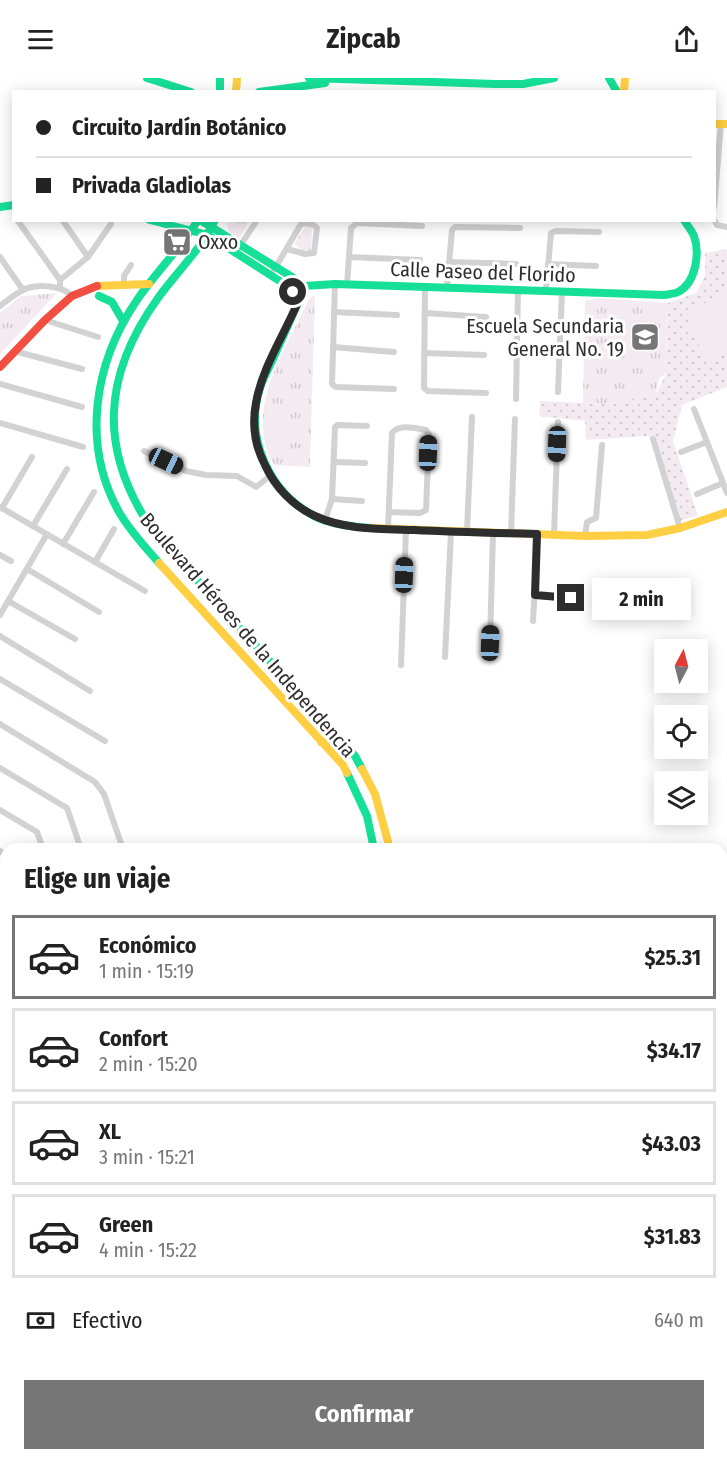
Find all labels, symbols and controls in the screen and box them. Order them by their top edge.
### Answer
icon: menu [24,23,57,56]
text: Zipcab [326,23,401,55]
icon: share [670,23,703,56]
text: Circuito Jardín Botánico [72,114,287,141]
text: Privada Gladiolas [72,172,231,199]
supermarket icon: Oxxo [161,226,193,258]
place label: Oxxo [198,230,238,254]
street label: Calle Paseo del Florido [390,257,576,287]
route start [279,278,306,305]
place label: Escuela Secundaria General No. 19 [466,314,624,361]
school or university icon: Escuela Secundaria General No. 19 [629,321,661,353]
car [547,426,567,462]
car [418,435,438,471]
car [146,445,186,477]
street label: Boulevard Héroes de la Independencia [135,508,361,762]
car [394,557,414,593]
callout: 2 min [592,577,691,619]
route end [557,584,584,611]
text: 2 min [619,587,664,611]
car [480,625,500,661]
north arrow [654,639,708,693]
map controls [654,639,708,825]
button: locate [654,705,708,759]
button: layers [654,771,708,825]
text: Elige un viaje [24,863,170,895]
icon: car [27,930,81,984]
text: Económico [99,932,197,959]
text: $25.31 [645,944,701,971]
text: 1 min · 15:19 [99,959,194,983]
icon: car [27,1023,81,1077]
text: Confort [99,1025,168,1052]
text: $34.17 [647,1037,701,1064]
text: 2 min · 15:20 [99,1052,198,1076]
icon: car [27,1116,81,1170]
text: XL [99,1118,121,1145]
text: $43.03 [642,1130,701,1157]
text: 3 min · 15:21 [99,1145,195,1169]
icon: car [27,1209,81,1263]
text: Green [99,1211,153,1238]
text: $31.83 [644,1223,701,1250]
text: 4 min · 15:22 [99,1238,197,1262]
icon: cash [24,1304,57,1337]
text: Efectivo [72,1307,143,1334]
text: 640 m [654,1308,704,1332]
button: Confirmar [24,1380,704,1449]

